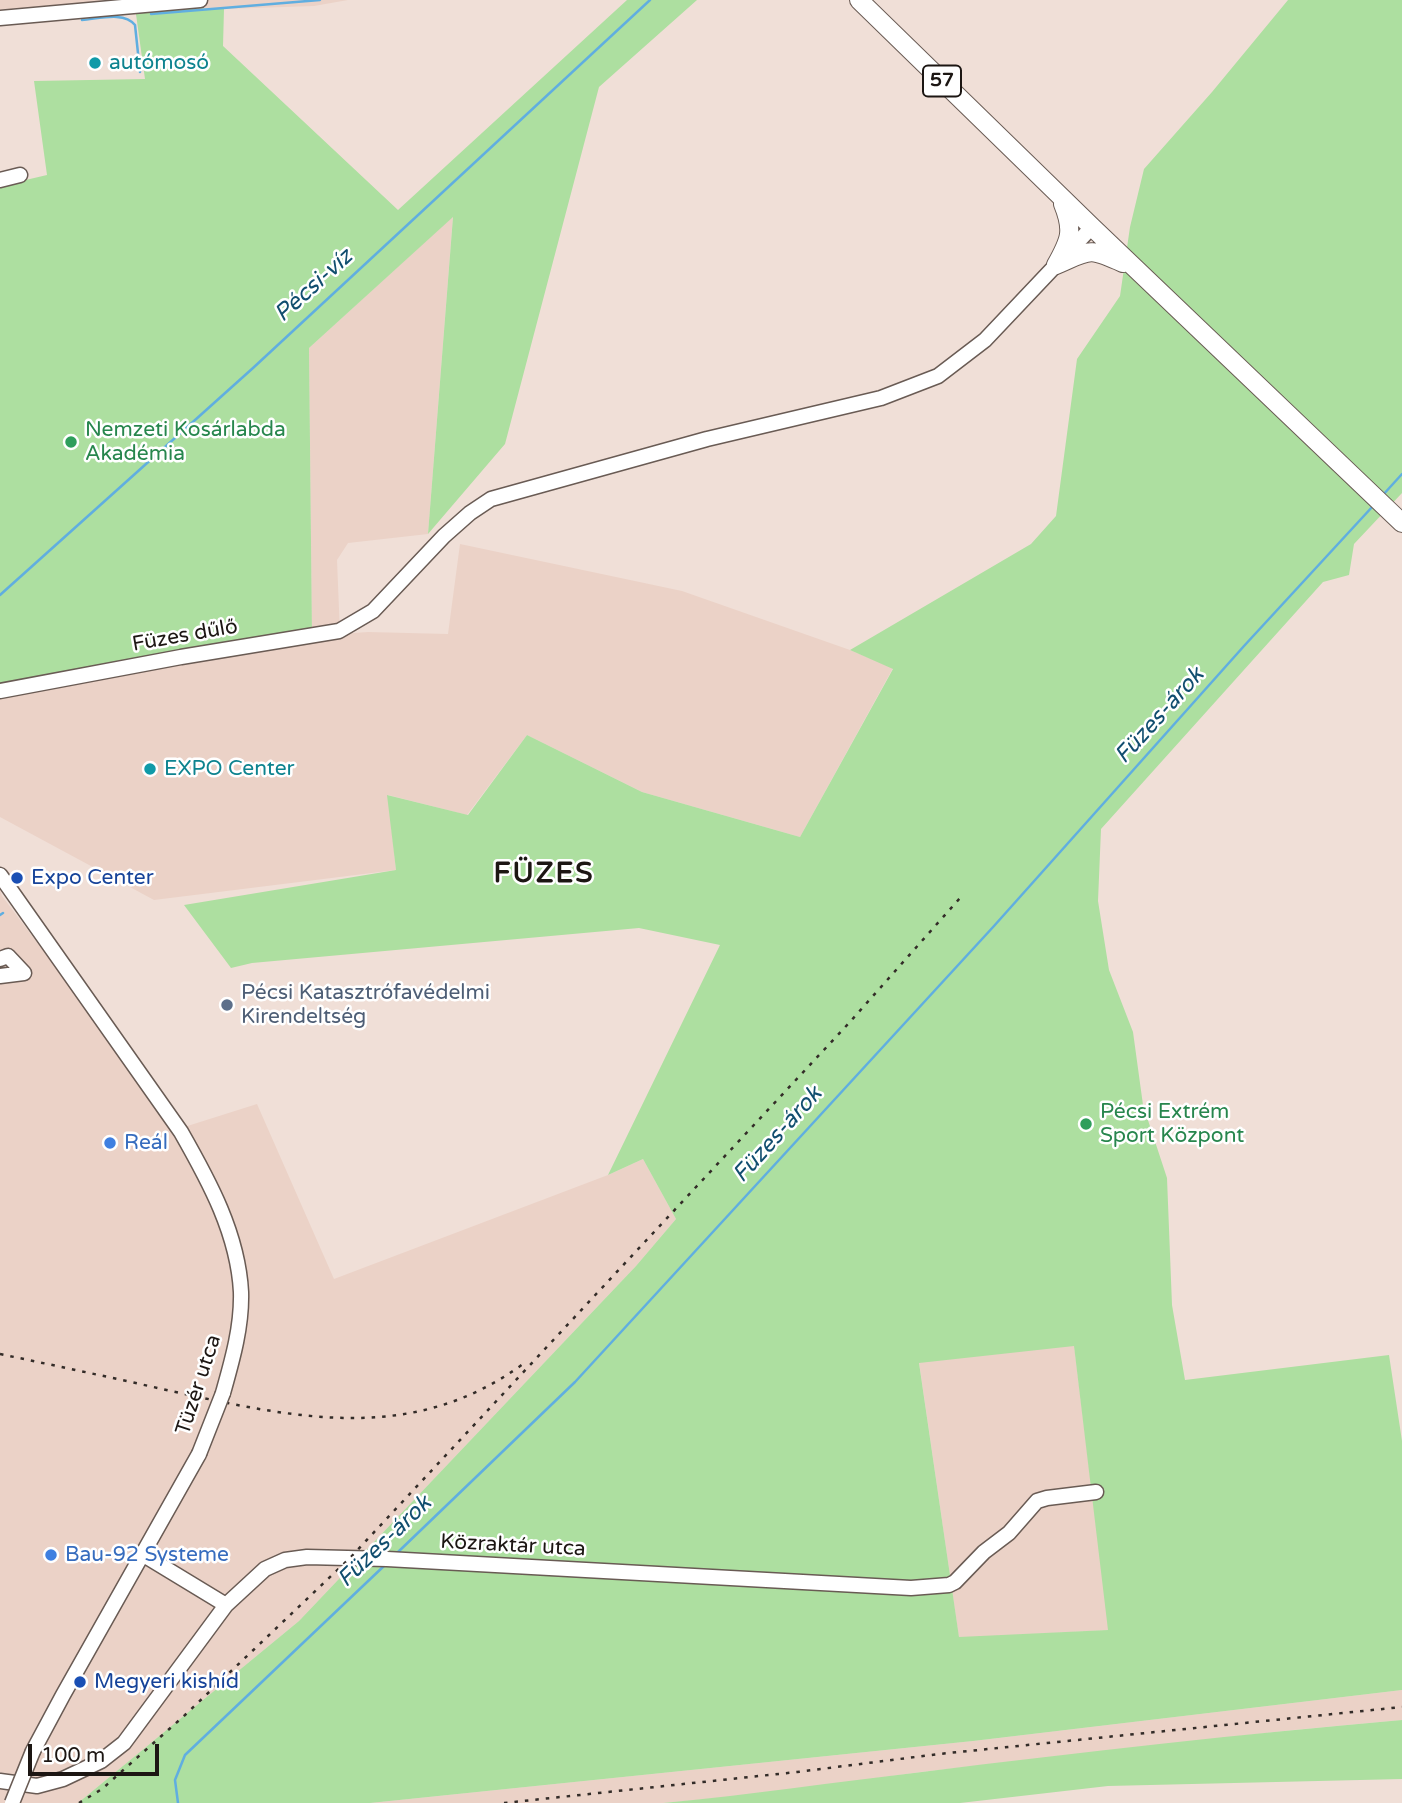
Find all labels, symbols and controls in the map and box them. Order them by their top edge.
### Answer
place label: autómosó [109,50,209,76]
marker: autómosó [87,55,103,71]
road number: 57 [923,66,961,96]
water label: Pécsi-víz [269,244,359,328]
place label: Nemzeti Kosárlabda Akadémia [85,417,286,467]
marker: Nemzeti Kosárlabda Akadémia [63,434,79,450]
street label: Füzes dűlő [130,614,240,658]
water label: Füzes-árok [1110,662,1210,770]
place label: EXPO Center [164,756,295,782]
marker: EXPO Center [142,761,158,777]
district label: FÜZES [494,858,594,892]
place label: Expo Center [31,865,154,891]
marker: Expo Center [9,870,25,886]
place label: Pécsi Katasztrófavédelmi Kirendeltség [241,980,490,1030]
marker: Pécsi Katasztrófavédelmi Kirendeltség [219,997,235,1013]
water label: Füzes-árok [728,1081,828,1189]
place label: Pécsi Extrém Sport Központ [1100,1099,1244,1149]
marker: Pécsi Extrém Sport Központ [1078,1116,1094,1132]
place label: Reál [124,1130,168,1156]
marker: Reál [102,1135,118,1151]
street label: Tüzér utca [171,1332,227,1438]
water label: Füzes-árok [332,1490,438,1594]
street label: Közraktár utca [440,1530,586,1562]
place label: Bau-92 Systeme [65,1542,229,1568]
marker: Bau-92 Systeme [43,1547,59,1563]
place label: Megyeri kishíd [94,1669,239,1695]
marker: Megyeri kishíd [72,1674,88,1690]
scale bar [32,1730,163,1774]
text: 100 m [41,1743,105,1768]

